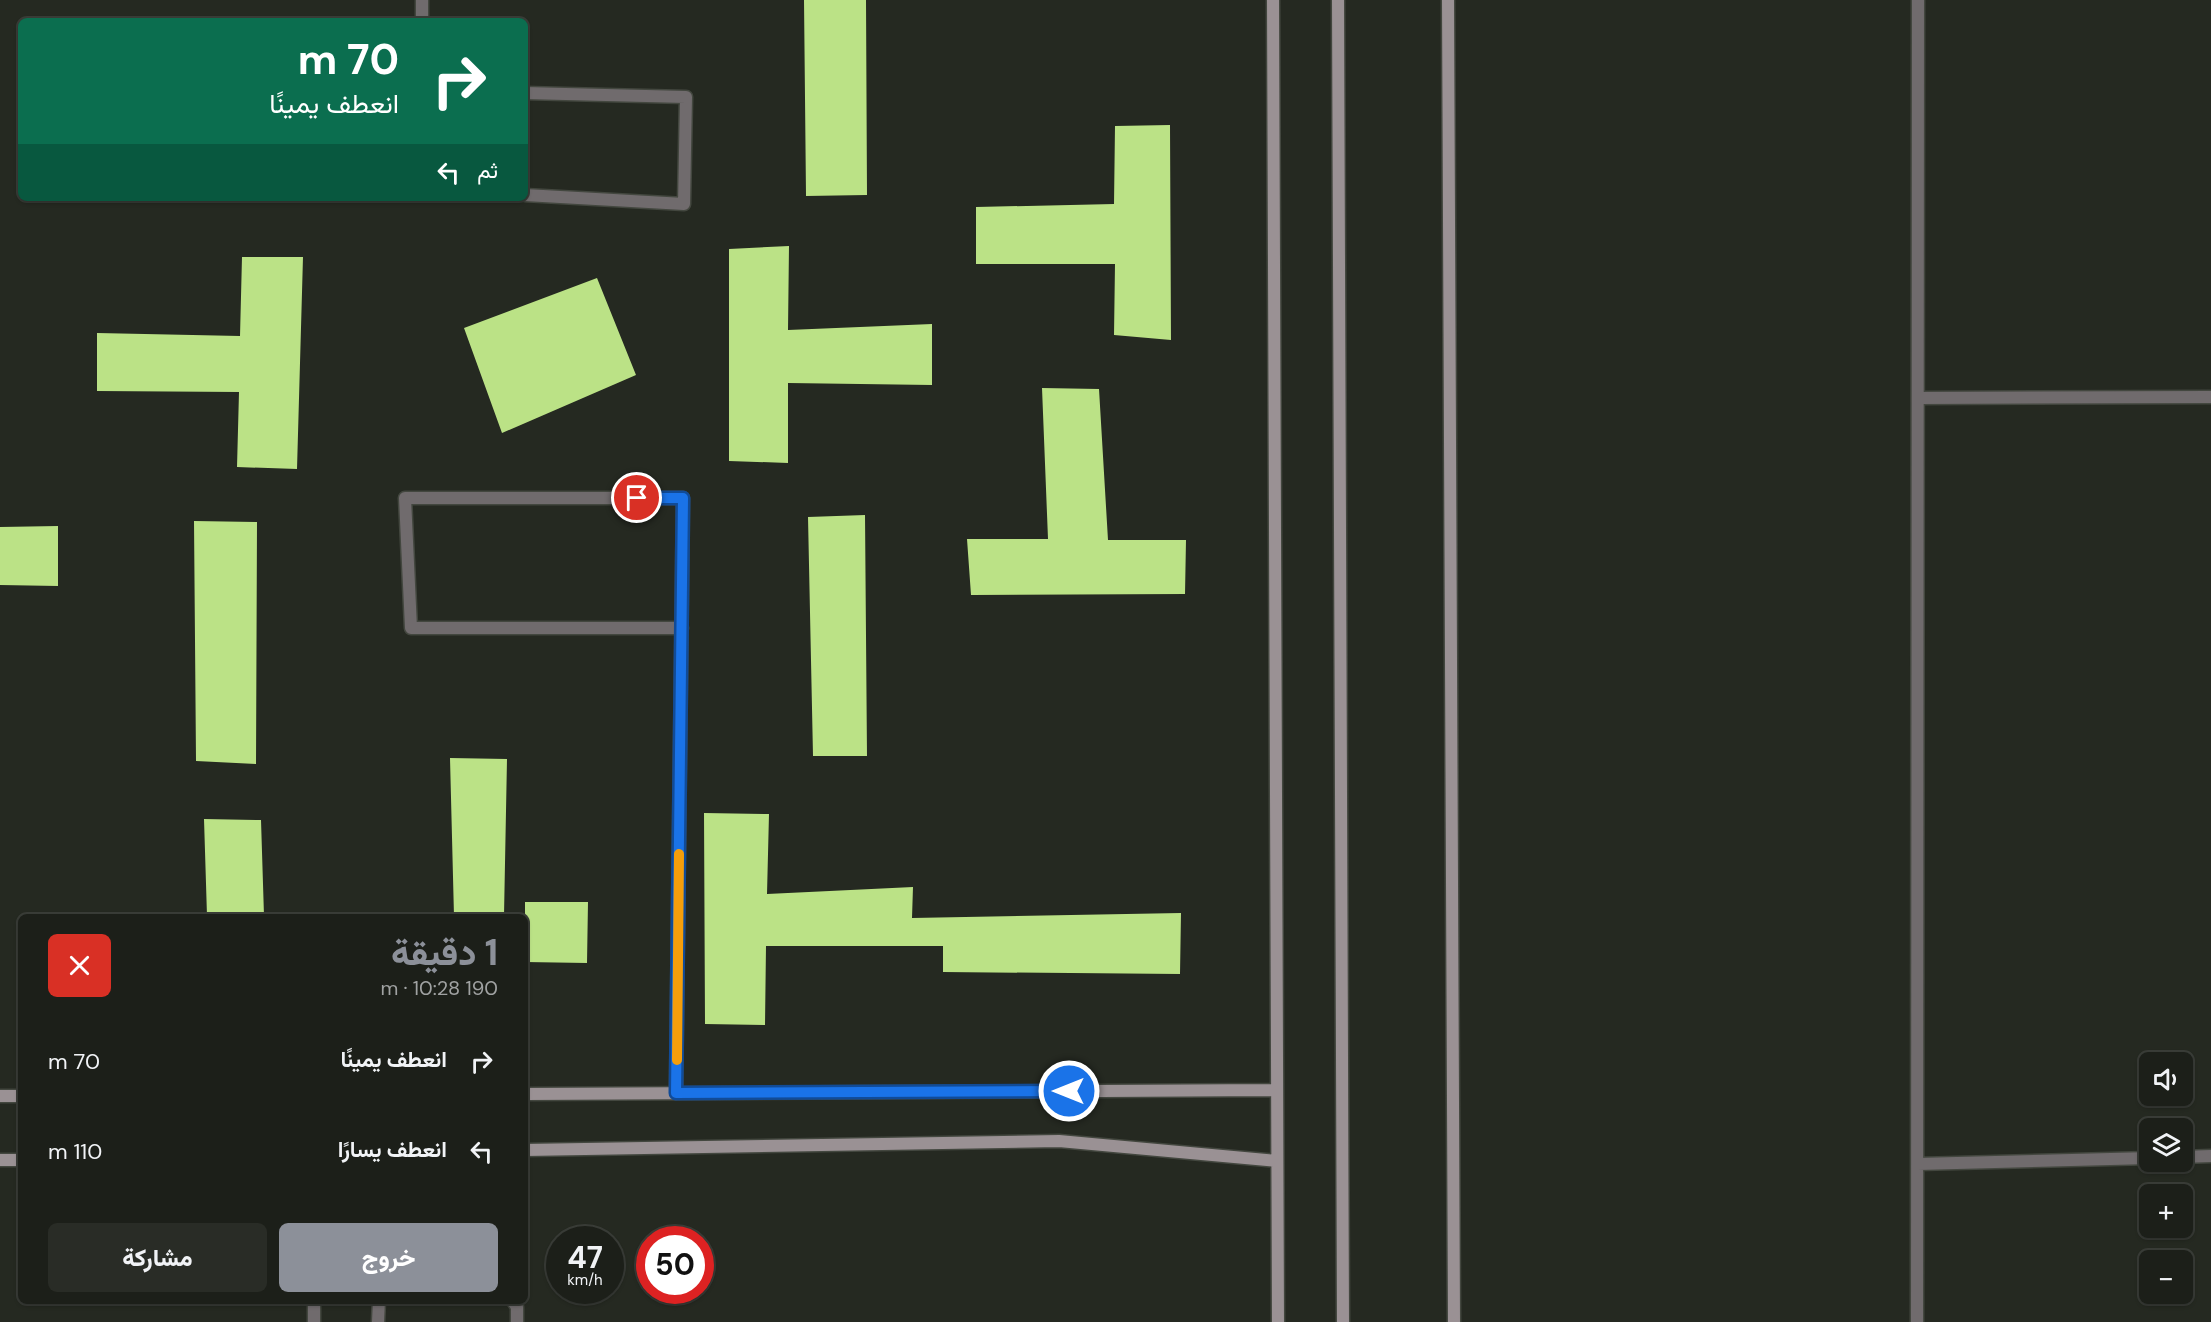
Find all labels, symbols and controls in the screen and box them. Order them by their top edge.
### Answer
text: 70 m [298,32,399,87]
icon: right [420,42,498,120]
text: انعطف يمينًا [269,86,399,121]
icon: left [432,156,465,189]
text: ثم [477,156,498,185]
pin [611,472,662,523]
icon: arrive [620,481,653,514]
text: 1 دقيقة [391,929,498,976]
button: close [48,934,111,997]
text: 190 m · 10:28 [380,975,498,1001]
text: انعطف يمينًا [340,1045,447,1074]
icon: right [465,1045,498,1078]
text: 70 m [48,1047,100,1076]
map controls [2139,1052,2193,1304]
button: sound [2139,1052,2193,1106]
position arrow [1037,1059,1101,1123]
button: layers [2139,1118,2193,1172]
text: انعطف يسارًا [338,1135,447,1164]
icon: left [465,1135,498,1168]
text: 110 m [48,1137,102,1166]
button: + [2139,1184,2193,1238]
button: مشاركة [48,1223,267,1292]
button: خروج [279,1223,498,1292]
speed limit sign: 50 [636,1226,714,1304]
text: 47 [567,1238,603,1277]
button: − [2139,1250,2193,1304]
text: km/h [567,1270,603,1290]

